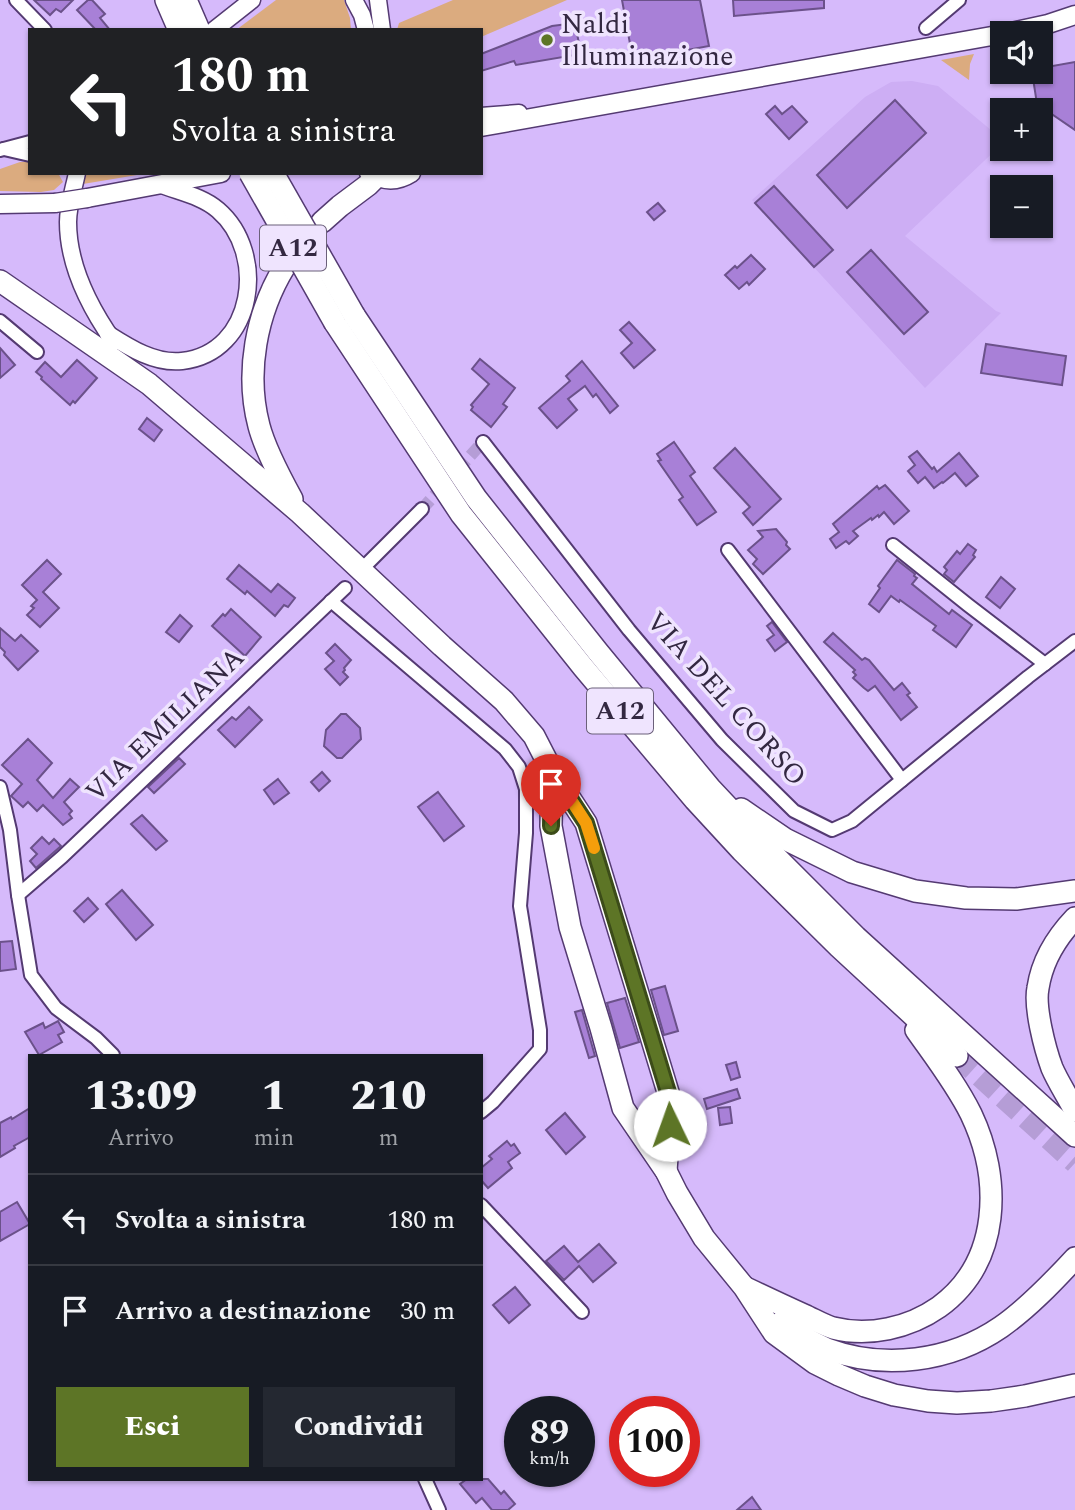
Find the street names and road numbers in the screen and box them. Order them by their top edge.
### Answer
road number: A12 [260,226,326,270]
street label: VIA DEL CORSO [635,602,817,796]
street label: VIA EMILIANA [75,637,255,813]
road number: A12 [587,688,653,734]

